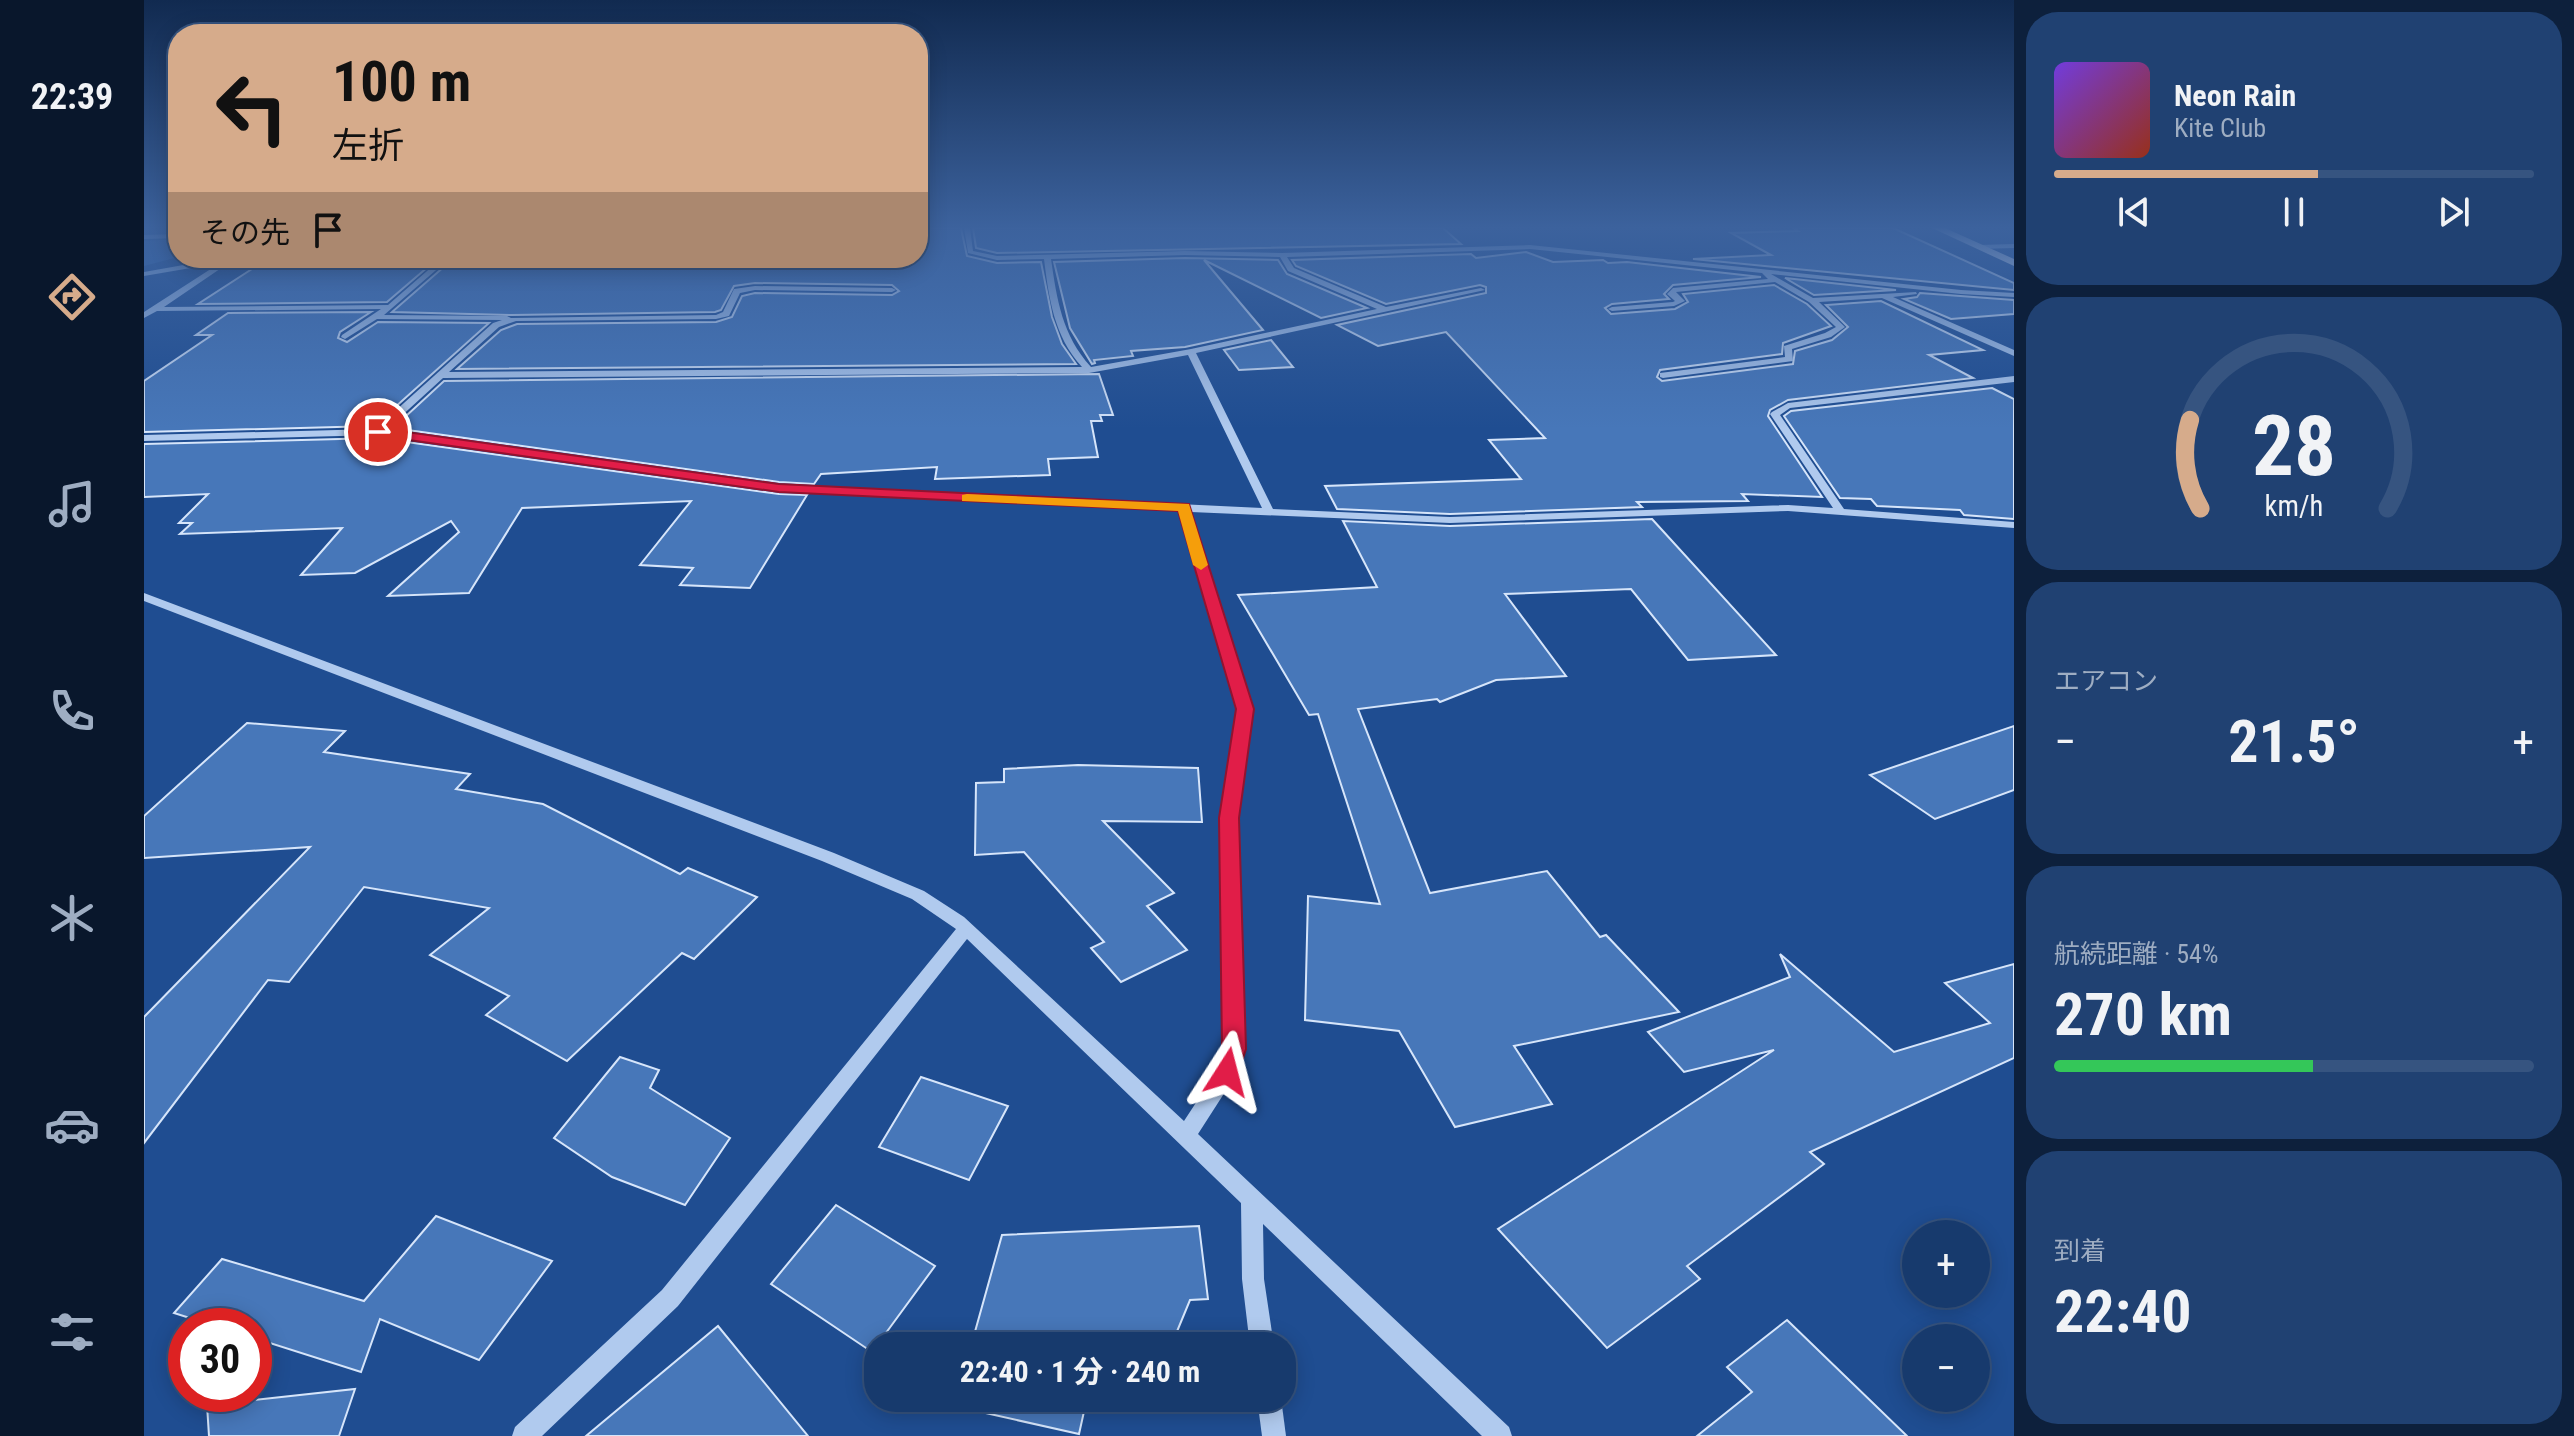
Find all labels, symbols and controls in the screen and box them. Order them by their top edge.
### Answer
text: 100 m [332,49,471,115]
icon: left [200,56,304,160]
text: 22:39 [31,76,113,118]
text: Neon Rain [2174,78,2296,113]
text: Kite Club [2174,113,2266,143]
text: 左折 [332,125,404,167]
icon: previous [2112,190,2156,234]
icon: pause [2272,190,2316,234]
icon: next [2432,190,2476,234]
icon: arrive [306,208,350,252]
text: その先 [200,215,290,250]
icon: directions [44,269,100,325]
pin [344,398,412,466]
text: 28 [2252,398,2336,495]
icon: arrive [356,410,400,454]
icon: music [44,476,100,532]
text: km/h [2265,489,2323,523]
text: エアコン [2054,666,2158,696]
icon: phone [44,683,100,739]
text: 21.5° [2228,706,2360,777]
text: − [2054,716,2076,768]
text: + [2512,716,2534,768]
icon: climate [44,890,100,946]
text: 航続距離 · 54% [2054,939,2218,969]
text: 270 km [2054,979,2232,1050]
position arrow [1185,1030,1269,1114]
icon: car [44,1097,100,1153]
map controls [1902,1220,1990,1412]
button: + [1902,1220,1990,1308]
text: 到着 [2054,1236,2106,1266]
text: 22:40 [2054,1276,2192,1347]
icon: filters [44,1304,100,1360]
speed limit sign: 30 [168,1308,272,1412]
button: − [1902,1324,1990,1412]
text: 22:40 · 1 分 · 240 m [960,1354,1200,1389]

